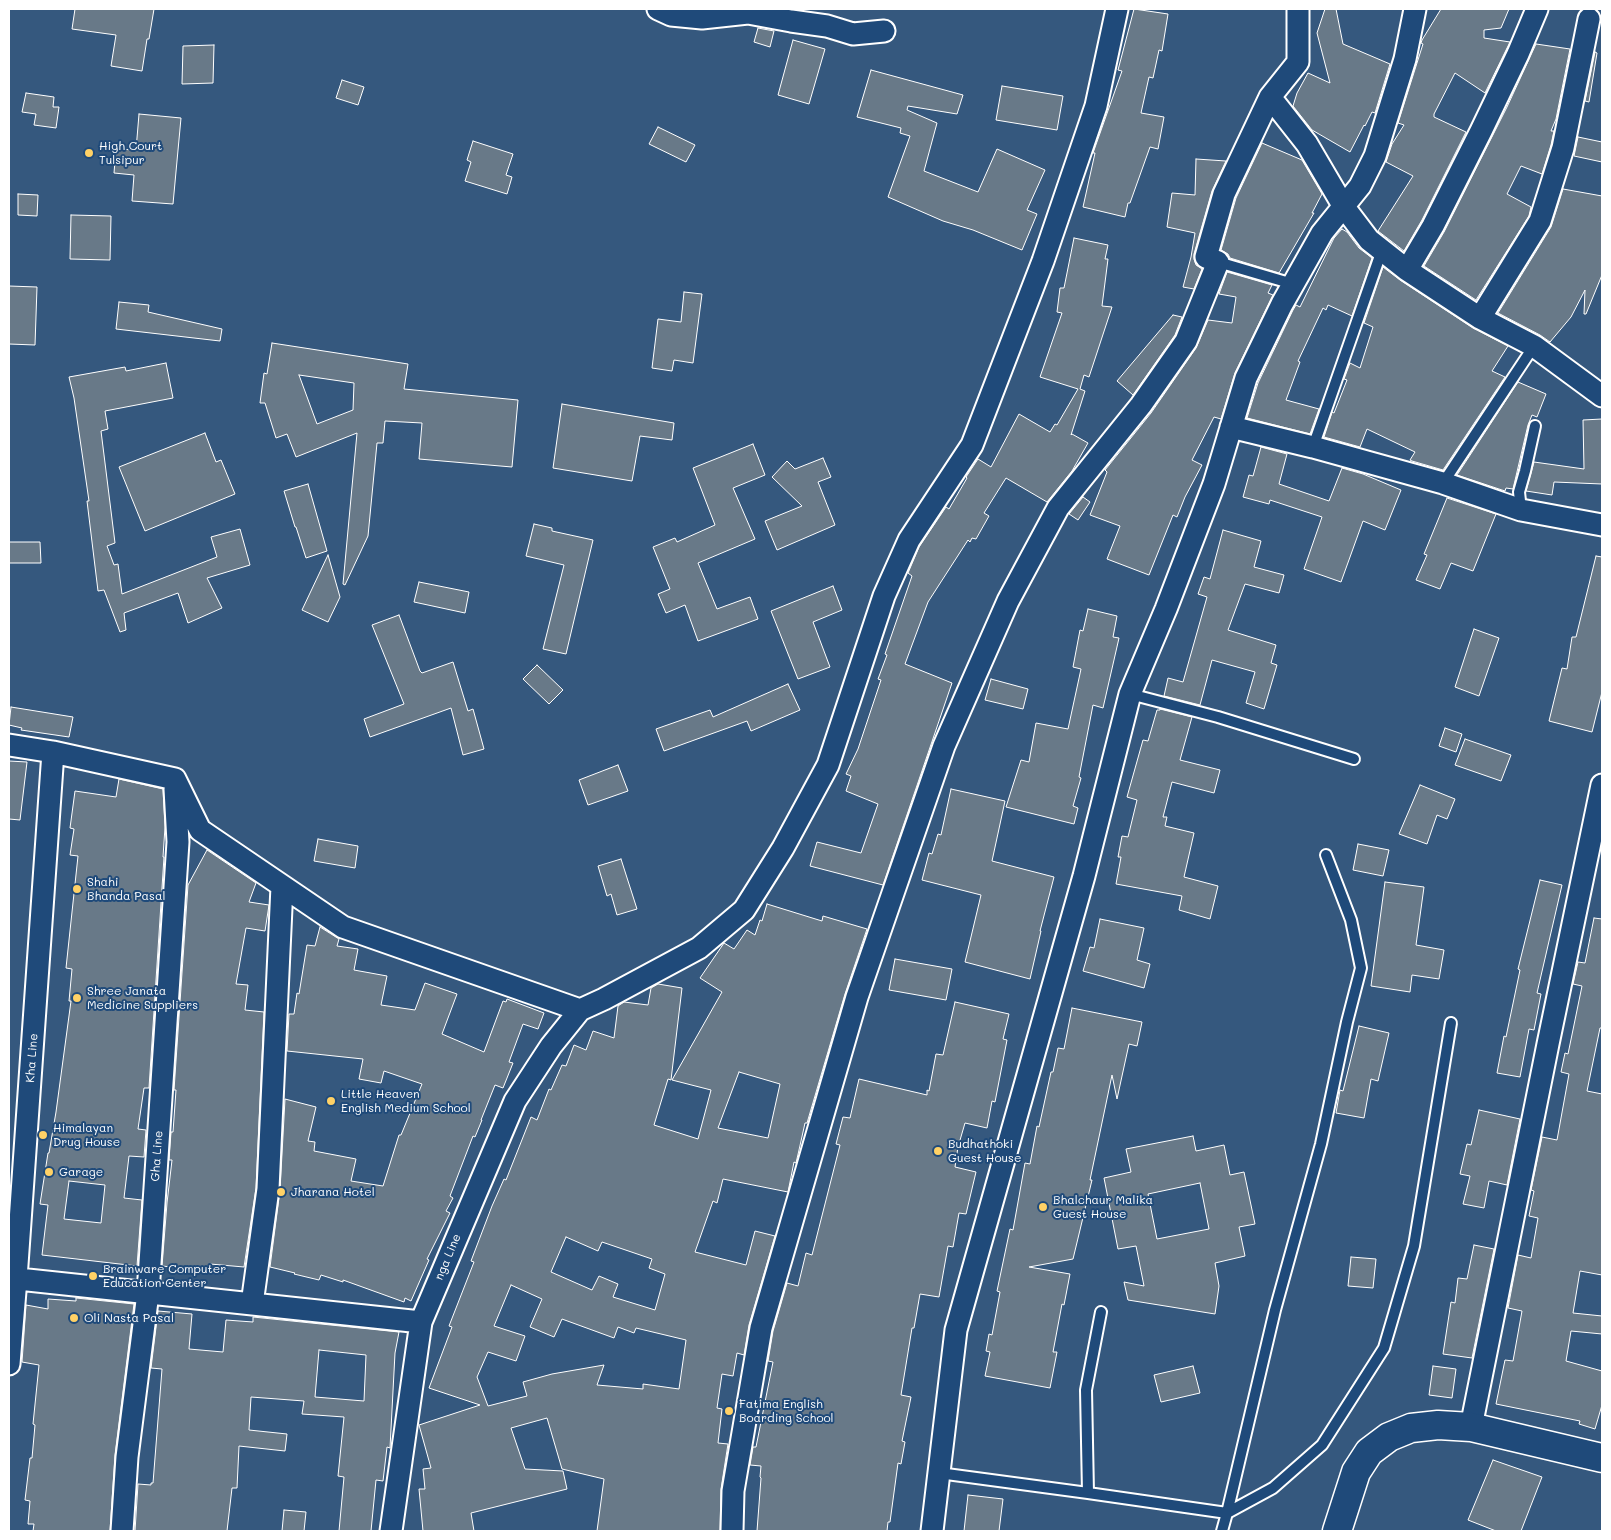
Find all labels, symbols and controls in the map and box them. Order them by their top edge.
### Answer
place label: High Court Tulsipur [99,139,162,167]
marker: High Court Tulsipur [83,147,95,159]
place label: Shahi Bhanda Pasal [87,875,165,903]
marker: Shahi Bhanda Pasal [71,883,83,895]
place label: Shree Janata Medicine Suppliers [87,984,198,1012]
marker: Shree Janata Medicine Suppliers [71,992,83,1004]
street label: Kha Line [23,1033,41,1083]
place label: Little Heaven English Medium School [341,1087,471,1115]
marker: Little Heaven English Medium School [325,1095,337,1107]
place label: Himalayan Drug House [53,1121,120,1149]
marker: Himalayan Drug House [37,1129,49,1141]
street label: Gha Line [148,1130,166,1182]
place label: Budhathoki Guest House [948,1137,1021,1165]
marker: Budhathoki Guest House [932,1145,944,1157]
place label: Garage [59,1165,103,1179]
marker: Garage [43,1166,55,1178]
place label: Jharana Hotel [291,1185,375,1199]
marker: Jharana Hotel [275,1186,287,1198]
place label: Bhalchaur Malika Guest House [1053,1193,1153,1221]
marker: Bhalchaur Malika Guest House [1037,1201,1049,1213]
street label: nga Line [432,1232,464,1282]
place label: Brainware Computer Education Center [103,1262,226,1290]
marker: Brainware Computer Education Center [87,1270,99,1282]
place label: Oli Nasta Pasal [84,1311,174,1325]
marker: Oli Nasta Pasal [68,1312,80,1324]
place label: Fatima English Boarding School [739,1397,834,1425]
marker: Fatima English Boarding School [723,1405,735,1417]

